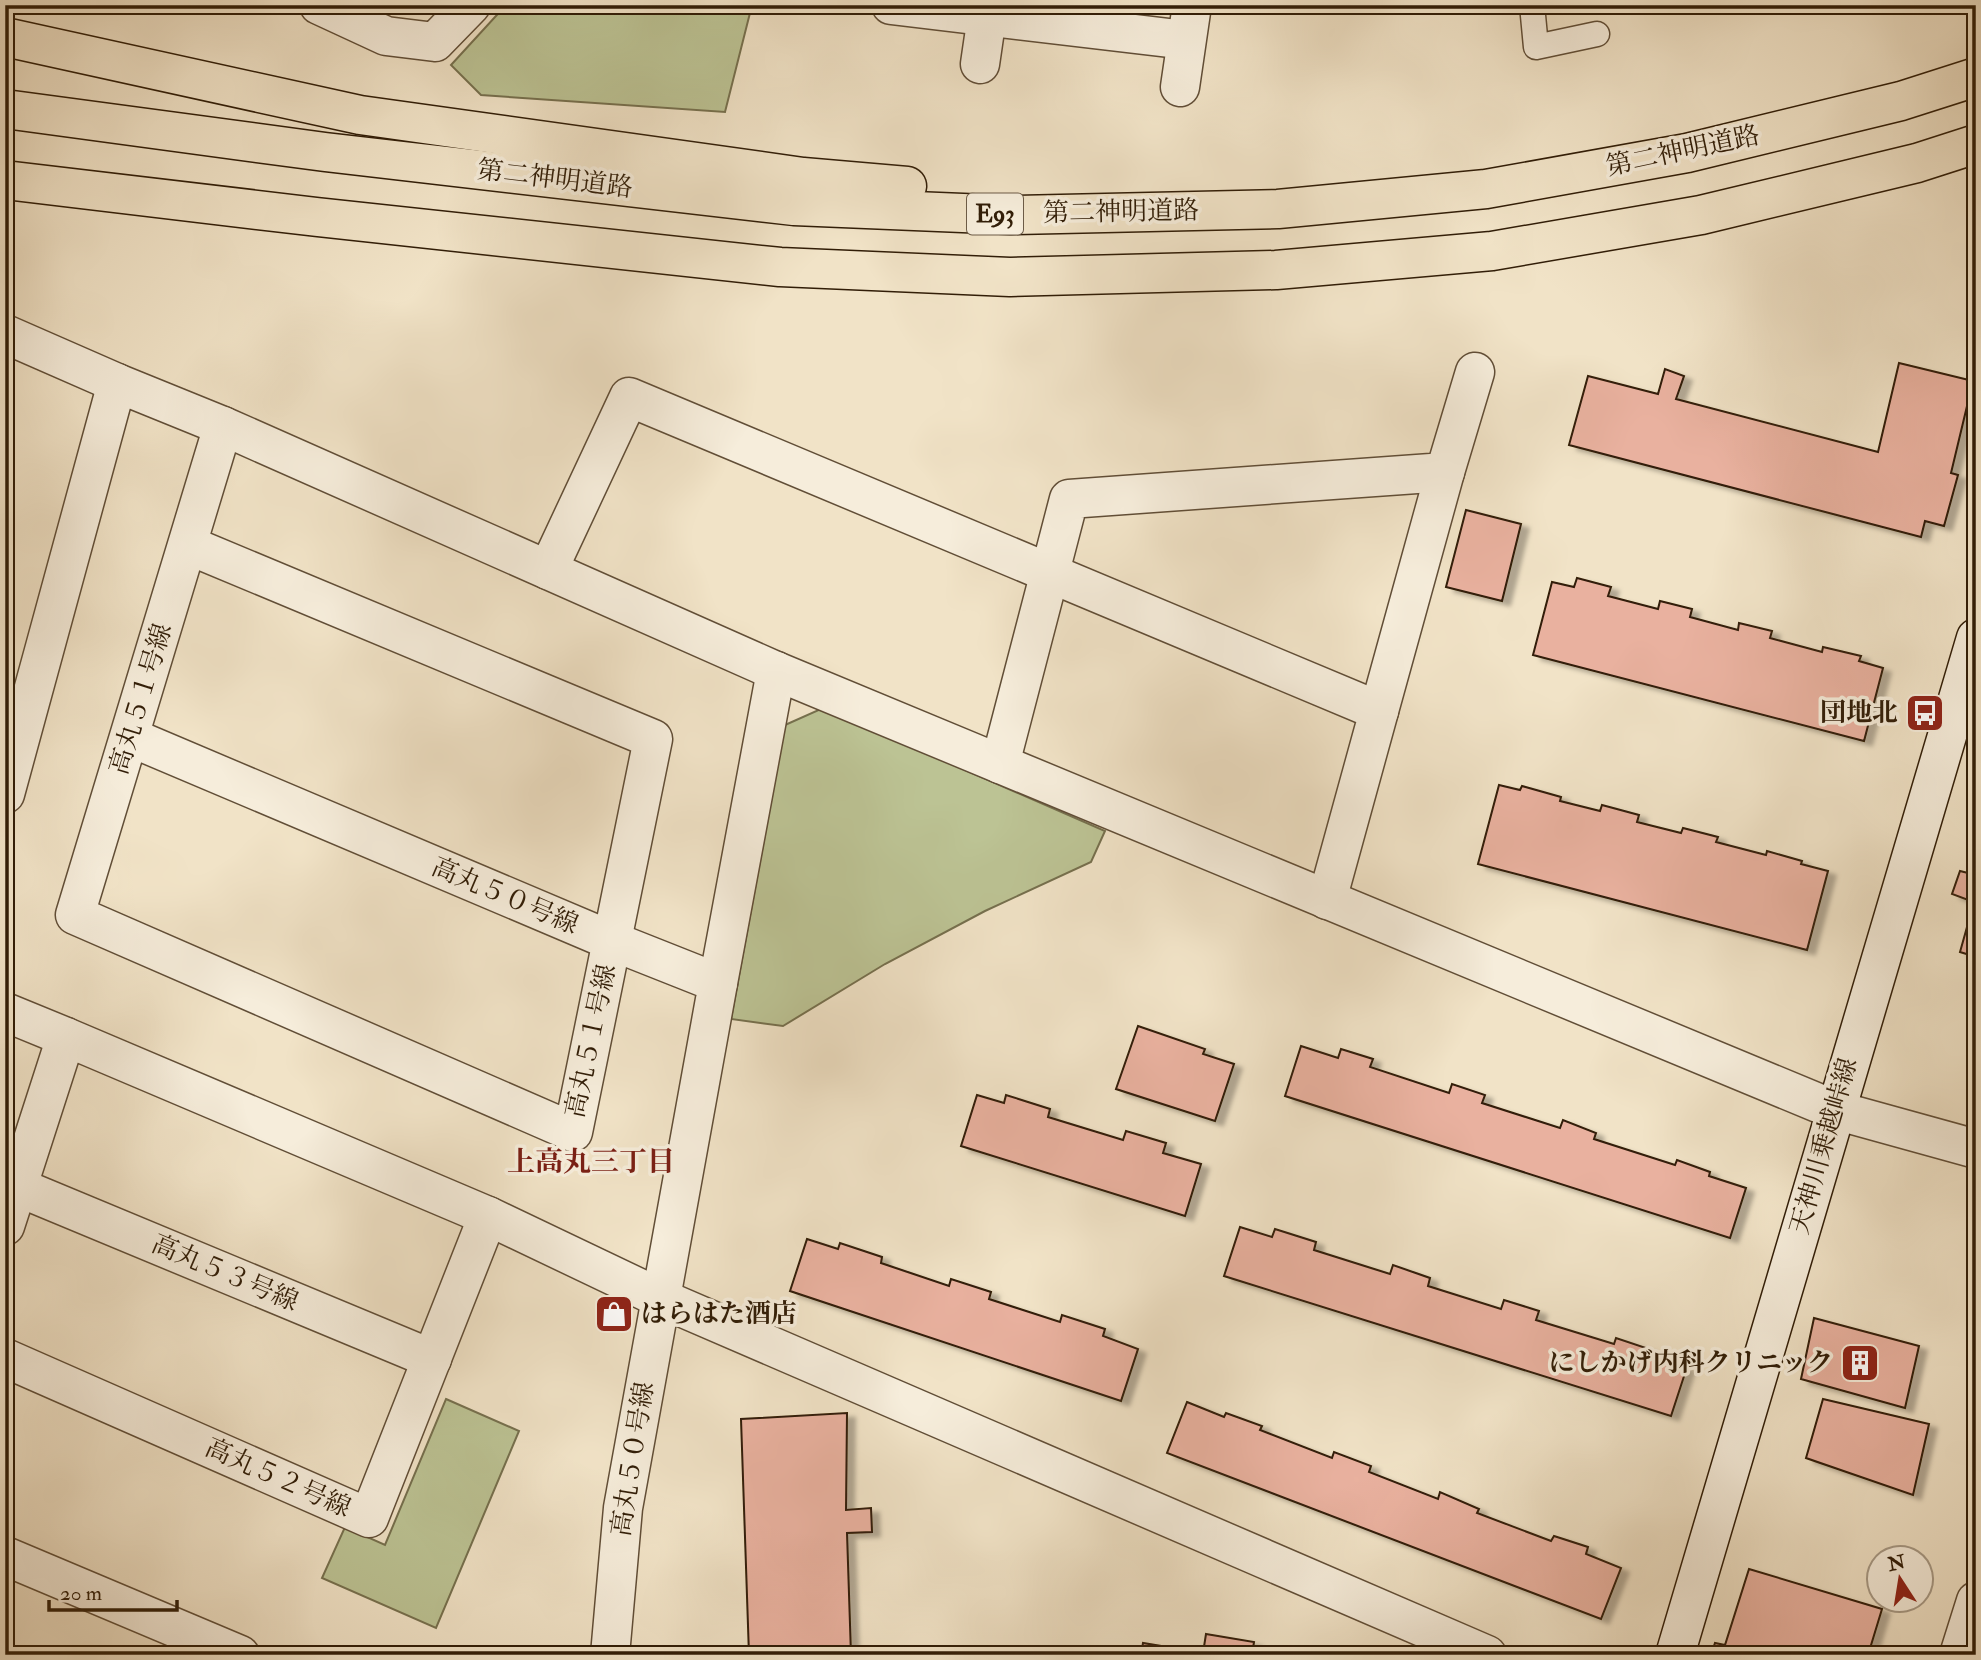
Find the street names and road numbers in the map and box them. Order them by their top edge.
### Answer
street label: 第二神明道路 [1603,119,1763,183]
street label: 第二神明道路 [476,154,634,204]
road number: E93 [967,194,1023,234]
street label: 第二神明道路 [1043,195,1199,229]
street label: 高丸５１号線 [103,620,179,778]
street label: 高丸５０号線 [427,851,583,941]
street label: 高丸５１号線 [559,961,623,1121]
street label: 天神川乗越峠線 [1784,1054,1864,1238]
street label: 高丸５３号線 [147,1228,303,1318]
street label: 高丸５０号線 [605,1379,661,1539]
street label: 高丸５２号線 [200,1432,356,1524]

